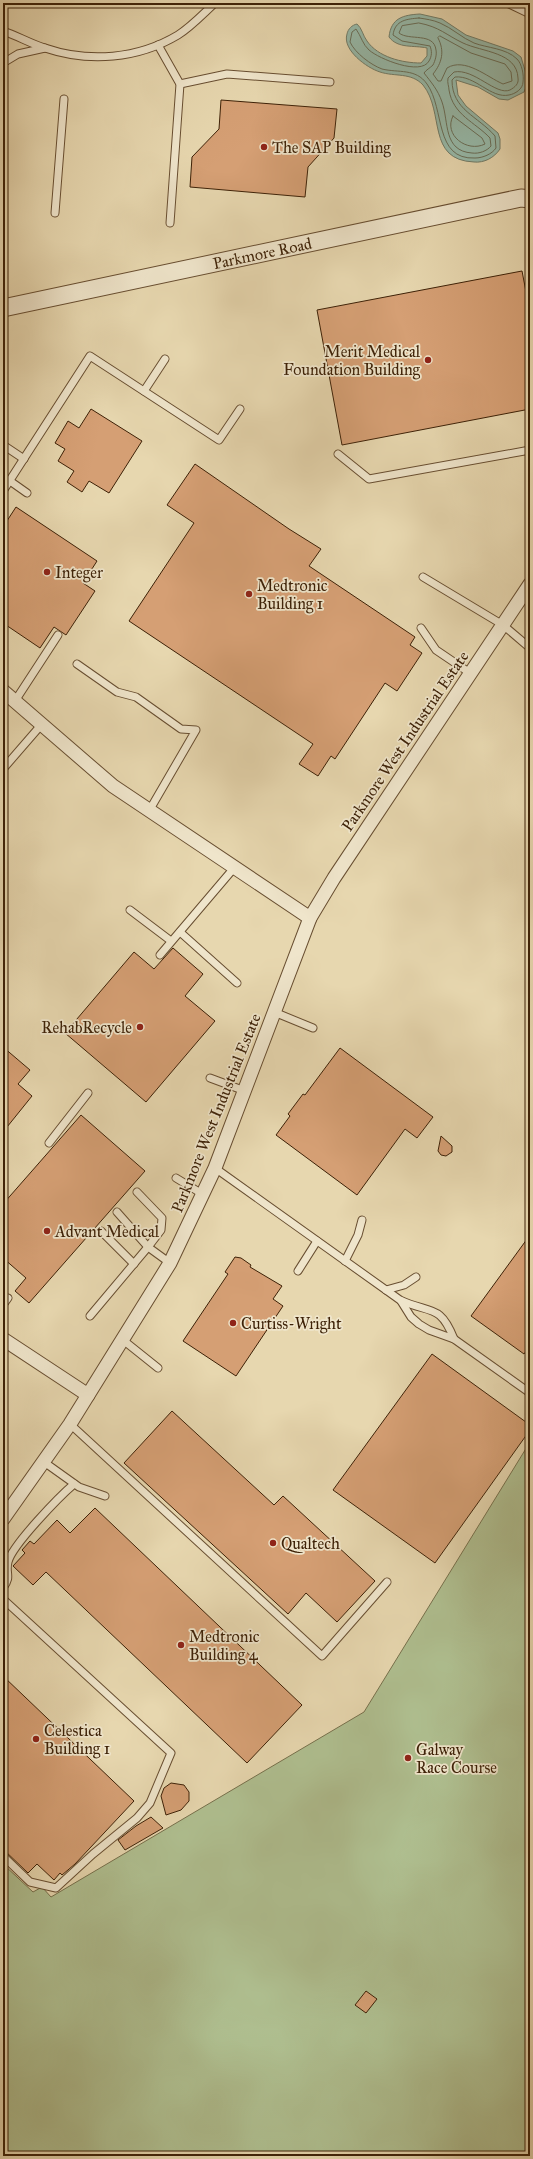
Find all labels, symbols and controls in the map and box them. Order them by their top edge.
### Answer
place label: The SAP Building [272,138,391,158]
marker: The SAP Building [259,142,269,152]
street label: Parkmore Road [211,233,313,273]
place label: Merit Medical Foundation Building [283,342,421,380]
marker: Merit Medical Foundation Building [423,355,433,365]
place label: Integer [55,563,103,583]
marker: Integer [42,567,52,577]
place label: Medtronic Building 1 [257,576,328,614]
marker: Medtronic Building 1 [244,589,254,599]
street label: Parkmore West Industrial Estate [338,647,473,835]
street label: Parkmore West Industrial Estate [167,1010,265,1215]
place label: RehabRecycle [41,1018,132,1037]
marker: RehabRecycle [135,1022,145,1032]
place label: Advant Medical [54,1222,160,1241]
marker: Advant Medical [42,1226,52,1236]
place label: Curtiss-Wright [241,1314,342,1334]
marker: Curtiss-Wright [228,1318,238,1328]
place label: Qualtech [281,1534,340,1553]
marker: Qualtech [268,1538,278,1548]
place label: Medtronic Building 4 [189,1627,260,1665]
marker: Medtronic Building 4 [176,1640,186,1650]
place label: Celestica Building 1 [44,1721,110,1759]
marker: Celestica Building 1 [31,1734,41,1744]
place label: Galway Race Course [416,1740,497,1777]
marker: Galway Race Course [403,1753,413,1763]

